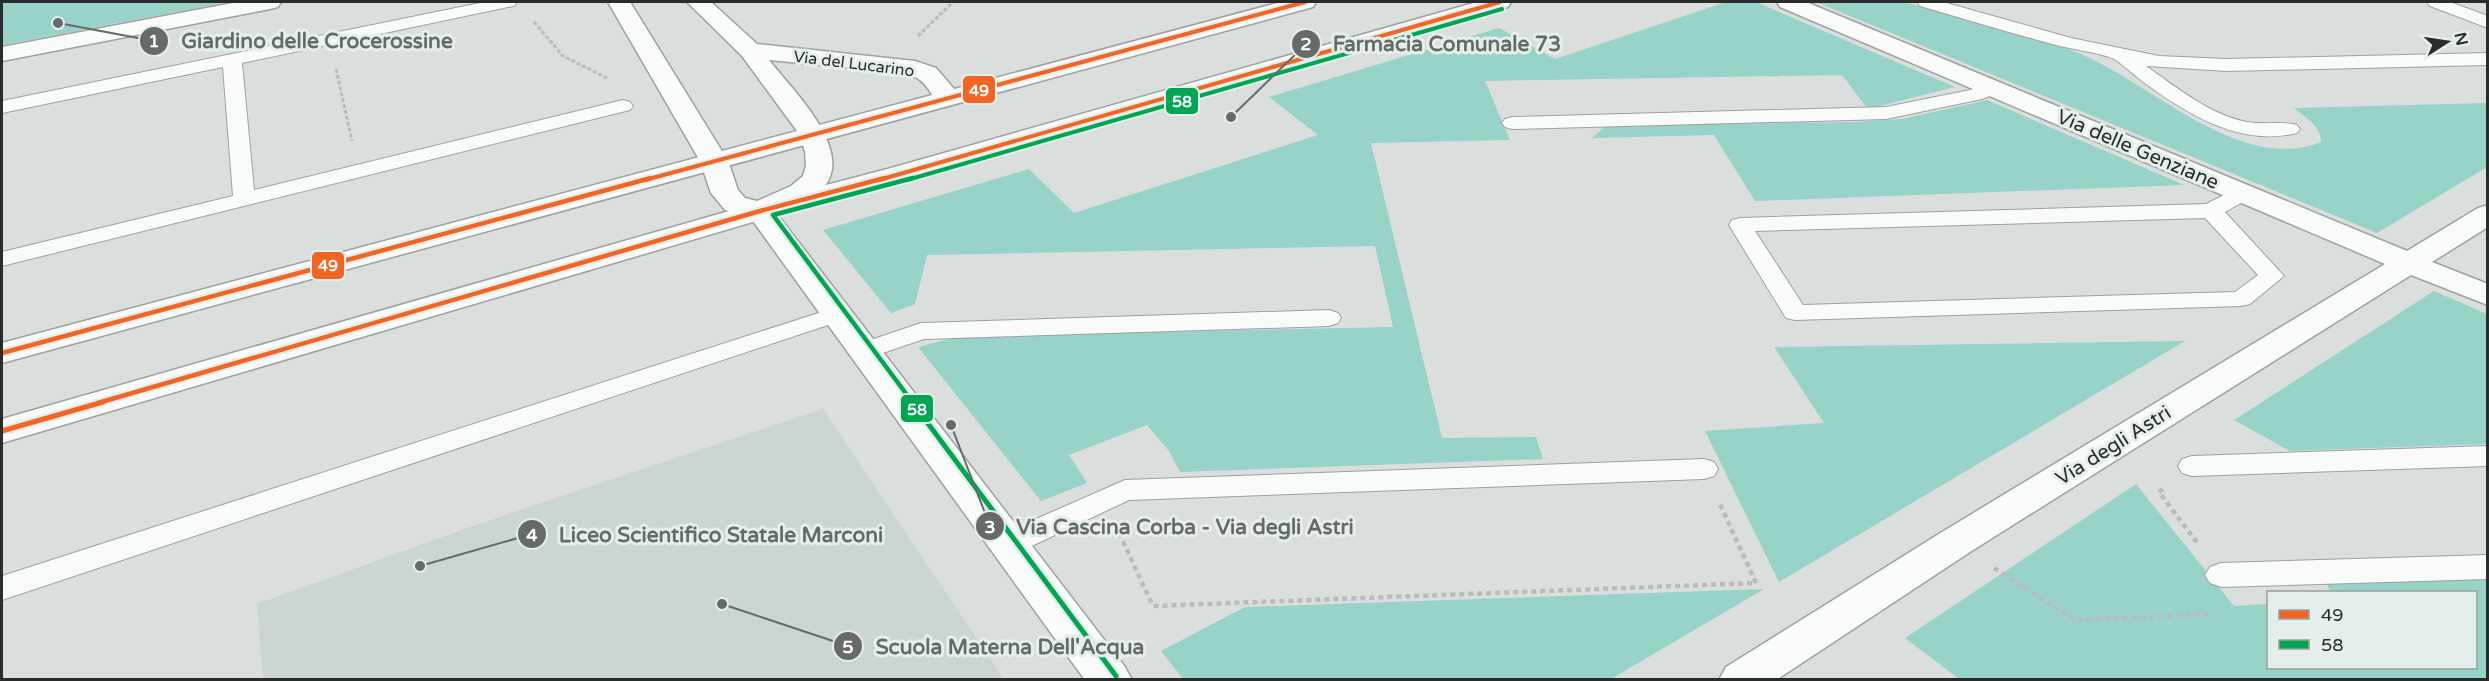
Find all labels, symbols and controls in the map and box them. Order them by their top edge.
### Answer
north arrow [2417,12,2477,72]
callout: Giardino delle Crocerossine [139,22,465,61]
callout: Farmacia Comunale 73 [1291,24,1573,63]
text: Giardino delle Crocerossine [181,29,453,54]
text: 1 [148,30,160,52]
text: N [2450,31,2472,47]
text: Farmacia Comunale 73 [1333,32,1561,57]
text: 2 [1300,33,1312,55]
street label: Via del Lucarino [792,47,915,81]
line badge: 49 [962,75,996,104]
text: 49 [969,81,989,101]
line badge: 58 [1165,87,1199,115]
text: 58 [1172,92,1192,112]
street label: Via delle Genziane [2053,105,2222,195]
line badge: 49 [311,251,345,280]
text: 49 [318,256,338,276]
line badge: 58 [900,394,934,423]
text: 58 [907,400,927,420]
street label: Via degli Astri [2051,401,2176,491]
callout: Via Cascina Corba - Via degli Astri [975,507,1366,546]
callout: Liceo Scientifico Statale Marconi [517,515,895,554]
text: Via Cascina Corba - Via degli Astri [1016,515,1354,540]
text: 3 [984,516,996,538]
text: Liceo Scientifico Statale Marconi [559,523,883,548]
text: 4 [526,524,538,546]
legend [2267,591,2477,669]
text: 49 [2321,604,2344,626]
callout: Scuola Materna Dell'Acqua [833,627,1156,666]
text: 58 [2321,634,2344,656]
text: Scuola Materna Dell'Acqua [876,635,1144,660]
text: 5 [842,636,854,658]

